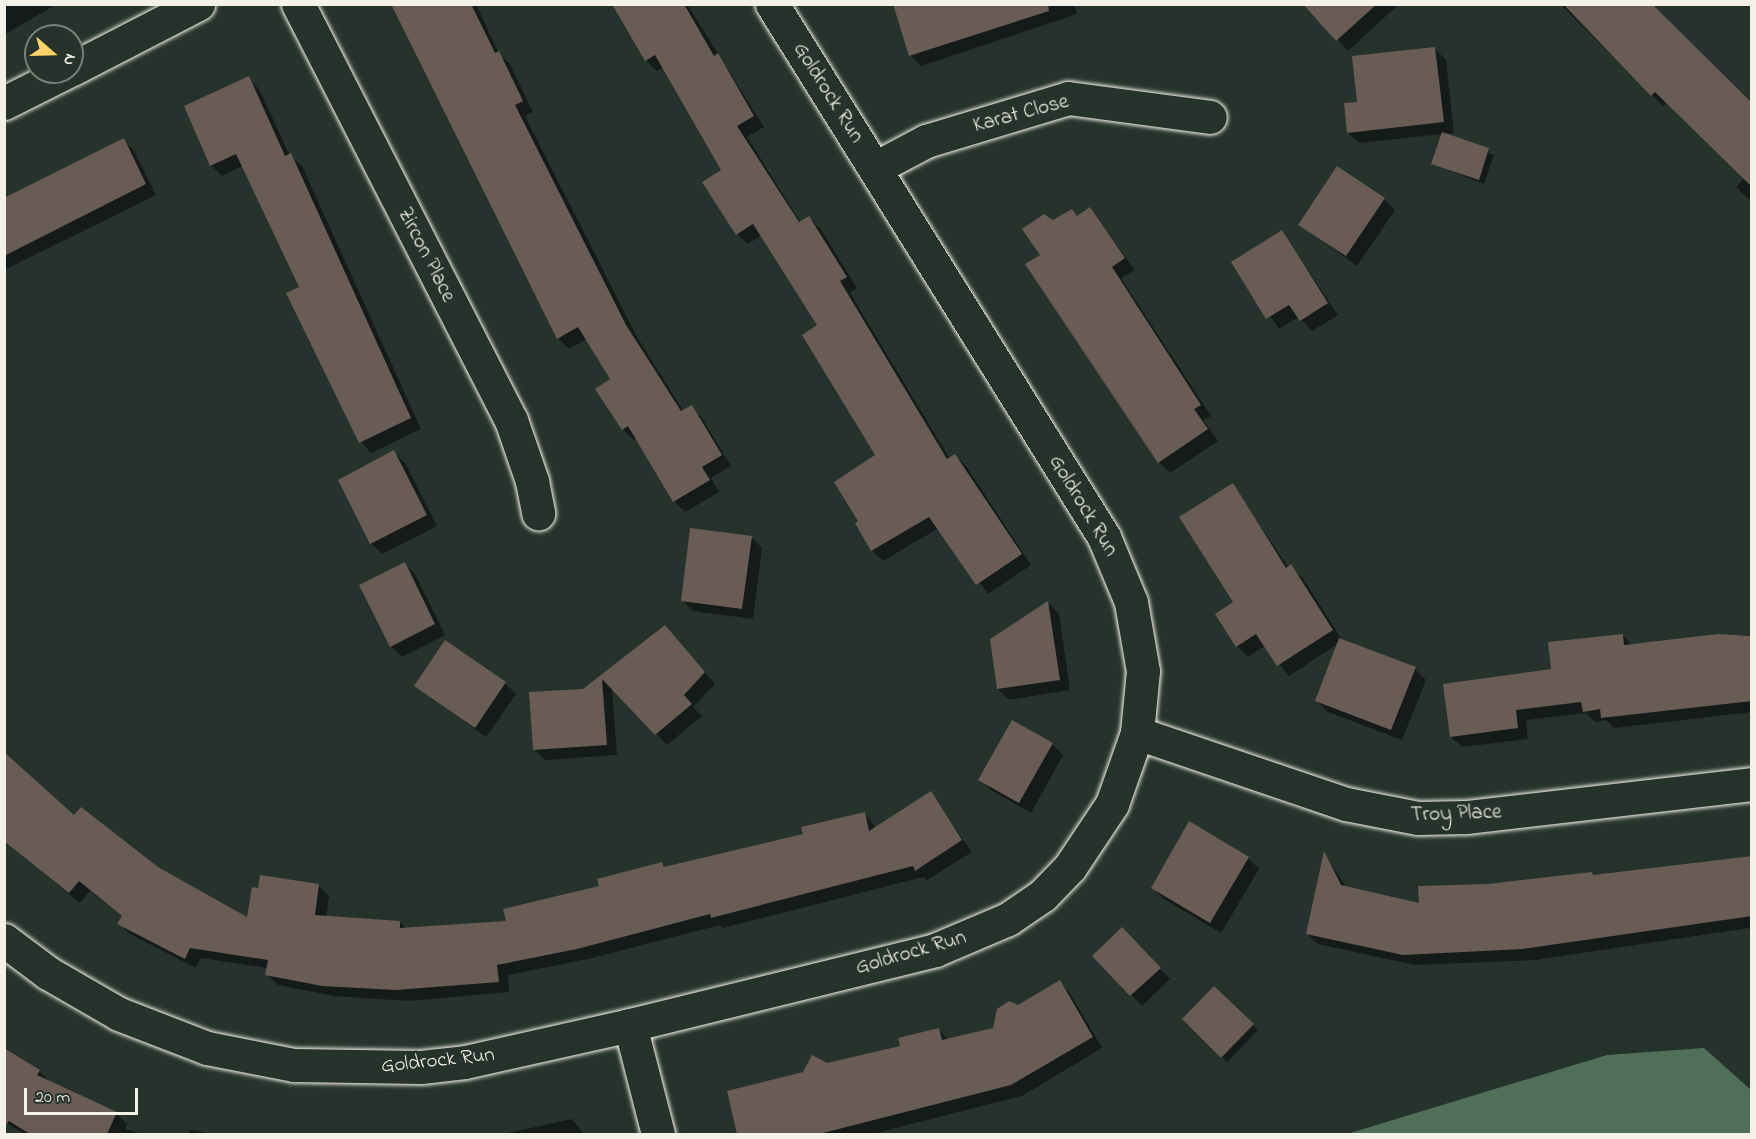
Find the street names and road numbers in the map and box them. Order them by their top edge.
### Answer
street label: Goldrock Run [787,38,869,148]
street label: Karat Close [971,89,1071,139]
street label: Zircon Place [391,204,461,306]
street label: Goldrock Run [1043,451,1123,561]
street label: Troy Place [1410,800,1502,828]
street label: Goldrock Run [853,925,969,981]
street label: Goldrock Run [380,1043,496,1079]

